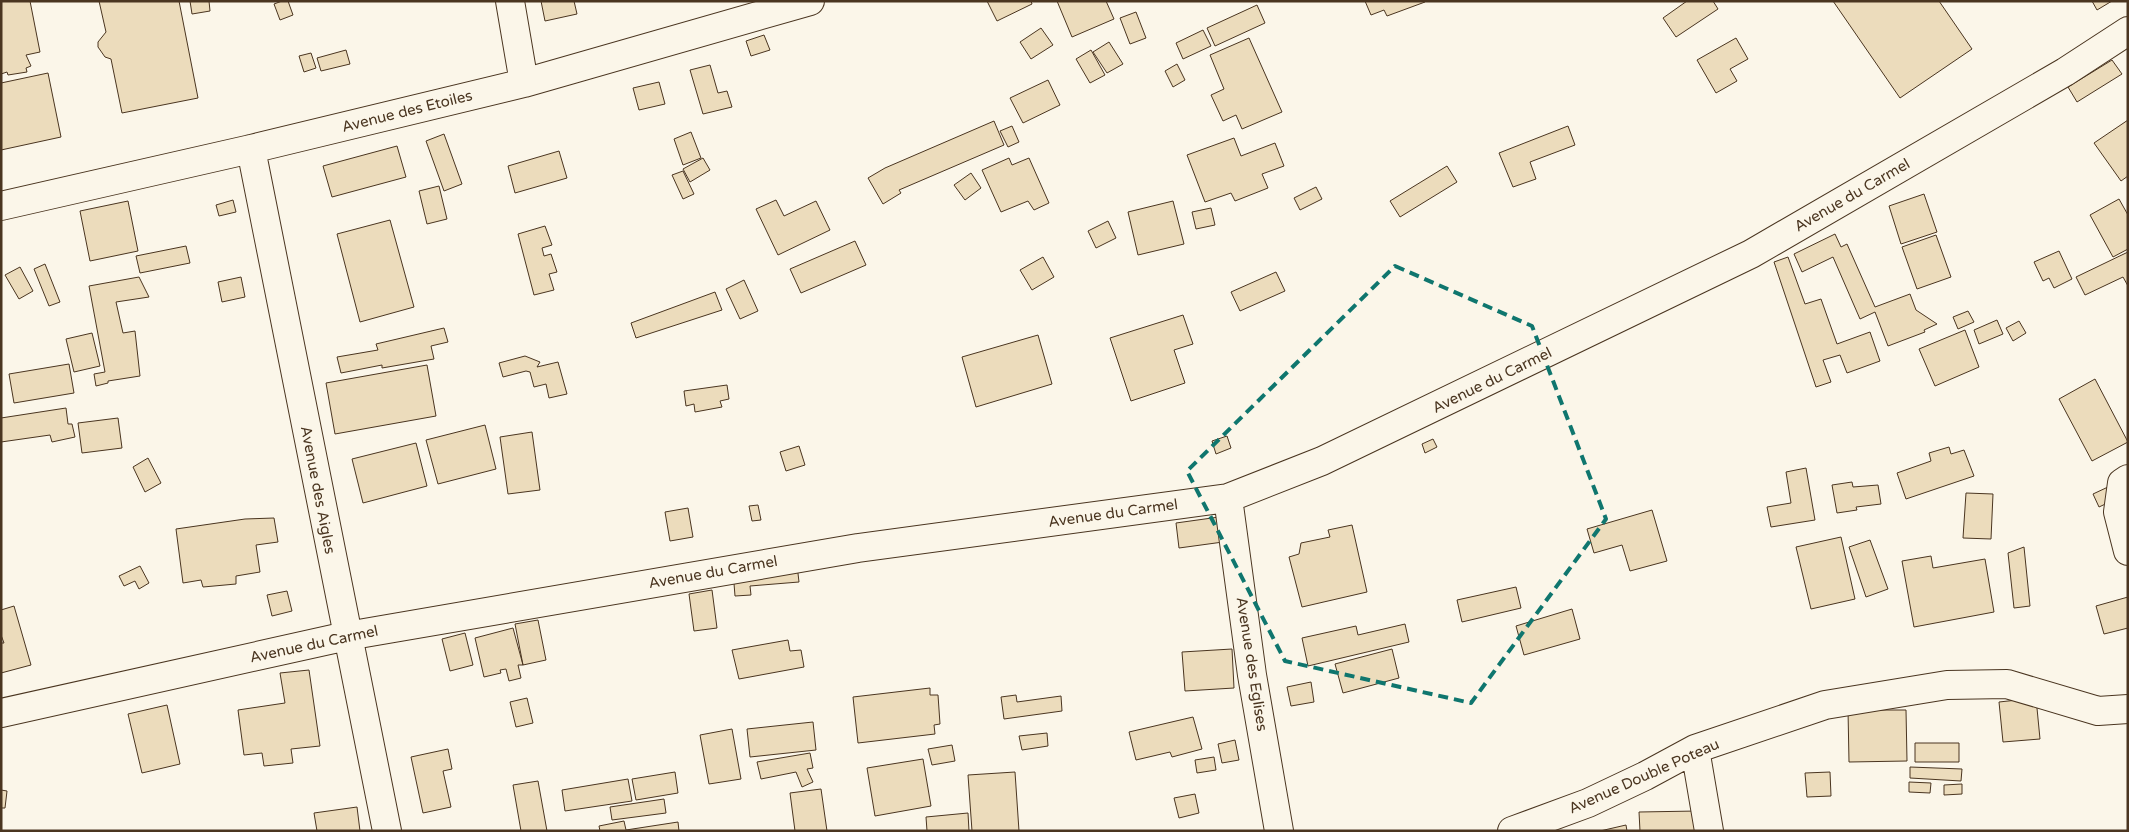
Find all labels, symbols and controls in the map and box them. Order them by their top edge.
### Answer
street label: Avenue des Etoiles [340,86,474,136]
street label: Avenue du Carmel [1791,155,1913,235]
street label: Avenue du Carmel [1429,343,1555,417]
street label: Avenue des Aigles [297,424,339,556]
street label: Avenue du Carmel [1047,495,1179,531]
street label: Avenue du Carmel [647,552,779,592]
street label: Avenue des Eglises [1232,596,1272,732]
street label: Avenue du Carmel [248,622,380,666]
street label: Avenue Double Poteau [1566,735,1722,817]

